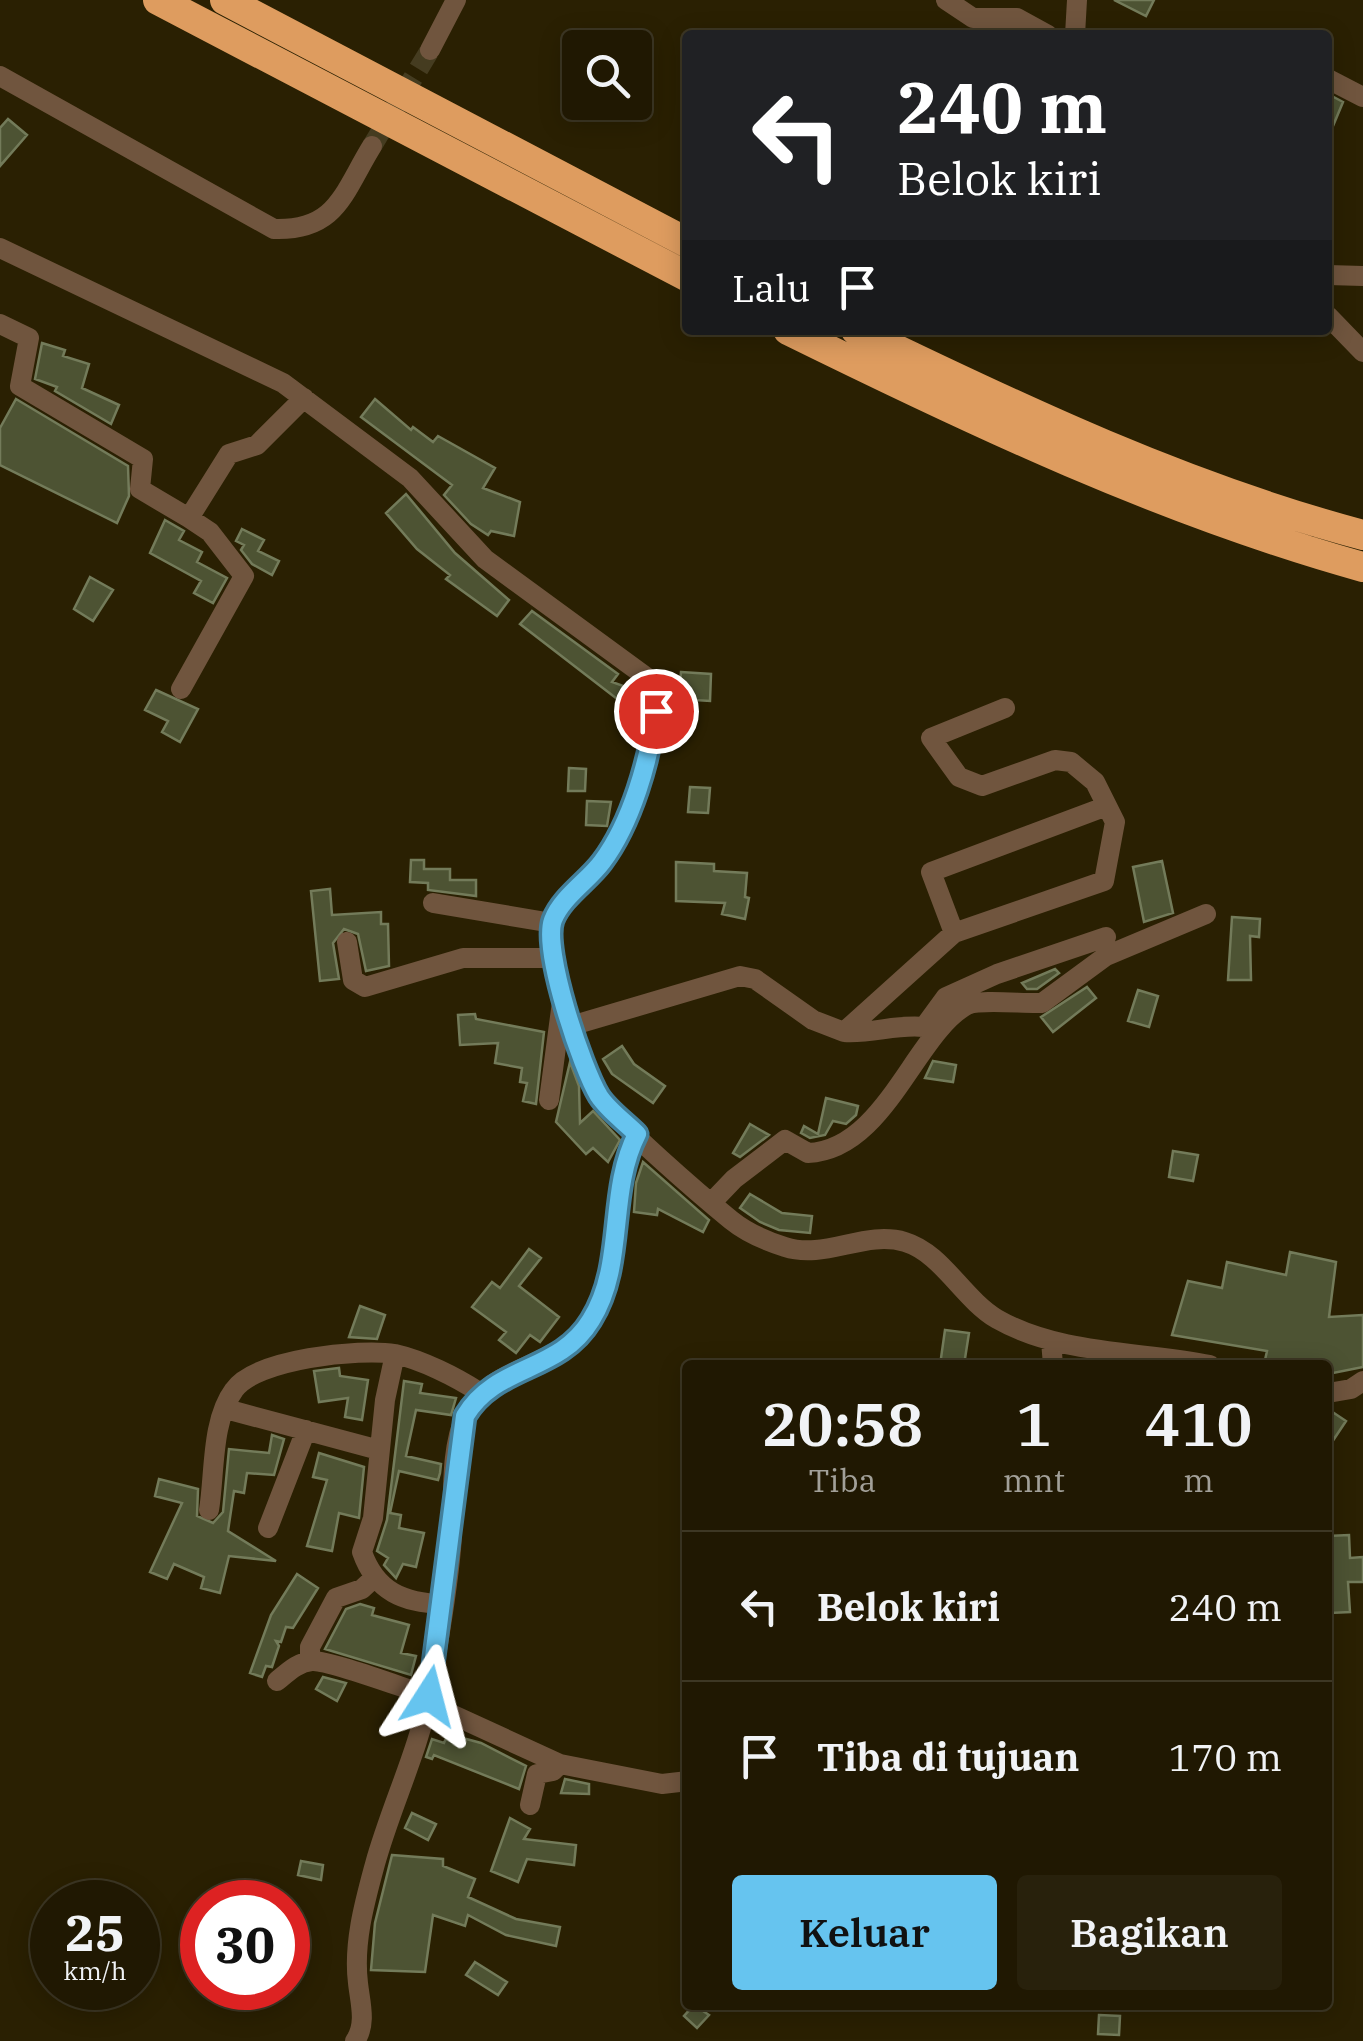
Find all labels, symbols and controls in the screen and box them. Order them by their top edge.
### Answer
map controls [562,30,652,120]
button: search [562,30,652,120]
text: 240 m [897,61,1107,152]
icon: left [732,70,862,200]
text: Belok kiri [897,149,1101,207]
icon: arrive [830,260,885,315]
text: Lalu [732,263,810,312]
pin [614,669,699,754]
icon: arrive [629,684,684,739]
text: 20:58 [761,1384,923,1463]
text: 1 [1016,1384,1052,1463]
text: 410 [1145,1384,1253,1463]
text: Tiba [808,1459,876,1501]
text: mnt [1003,1459,1065,1501]
text: m [1183,1459,1214,1501]
icon: left [732,1579,787,1634]
text: Belok kiri [817,1582,1000,1631]
text: 240 m [1169,1582,1282,1631]
position arrow [377,1644,481,1748]
icon: arrive [732,1729,787,1784]
text: Tiba di tujuan [817,1732,1079,1781]
text: 170 m [1169,1732,1282,1781]
button: Keluar [732,1875,997,1990]
button: Bagikan [1017,1875,1282,1990]
speed limit sign: 30 [180,1880,310,2010]
text: 25 [65,1900,125,1965]
text: km/h [63,1954,127,1987]

